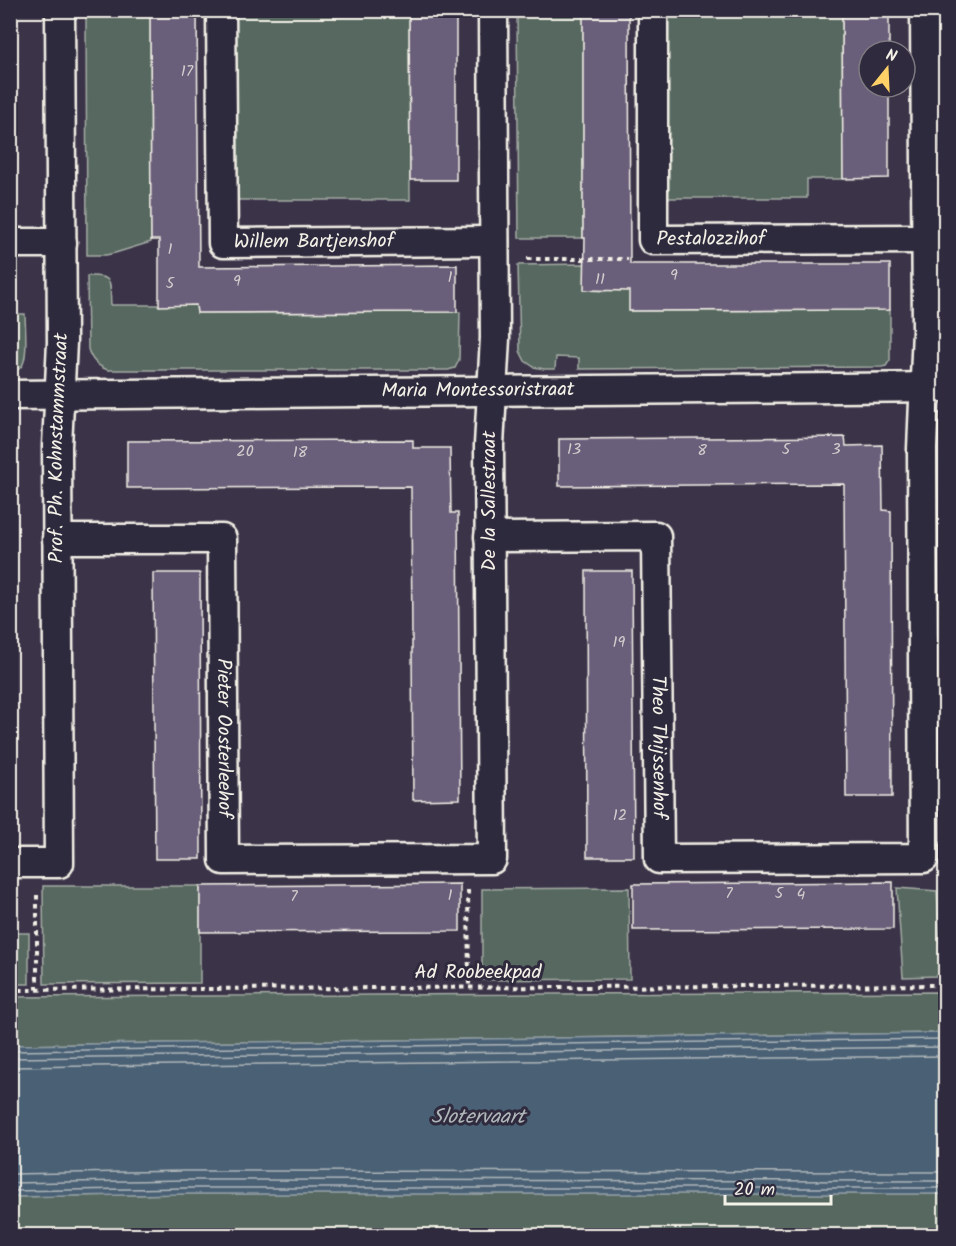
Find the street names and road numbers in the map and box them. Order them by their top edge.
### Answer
street label: Pestalozzihof [656,224,768,256]
street label: Willem Bartjenshof [234,226,397,259]
street label: Prof. Ph. Kohnstammstraat [41,333,78,563]
street label: Maria Montessoristraat [381,374,575,408]
street label: De la Sallestraat [474,431,506,571]
street label: Pieter Oosterleehof [207,658,240,820]
street label: Theo Thijssenhof [641,675,675,821]
street label: Ad Roobeekpad [415,957,542,989]

